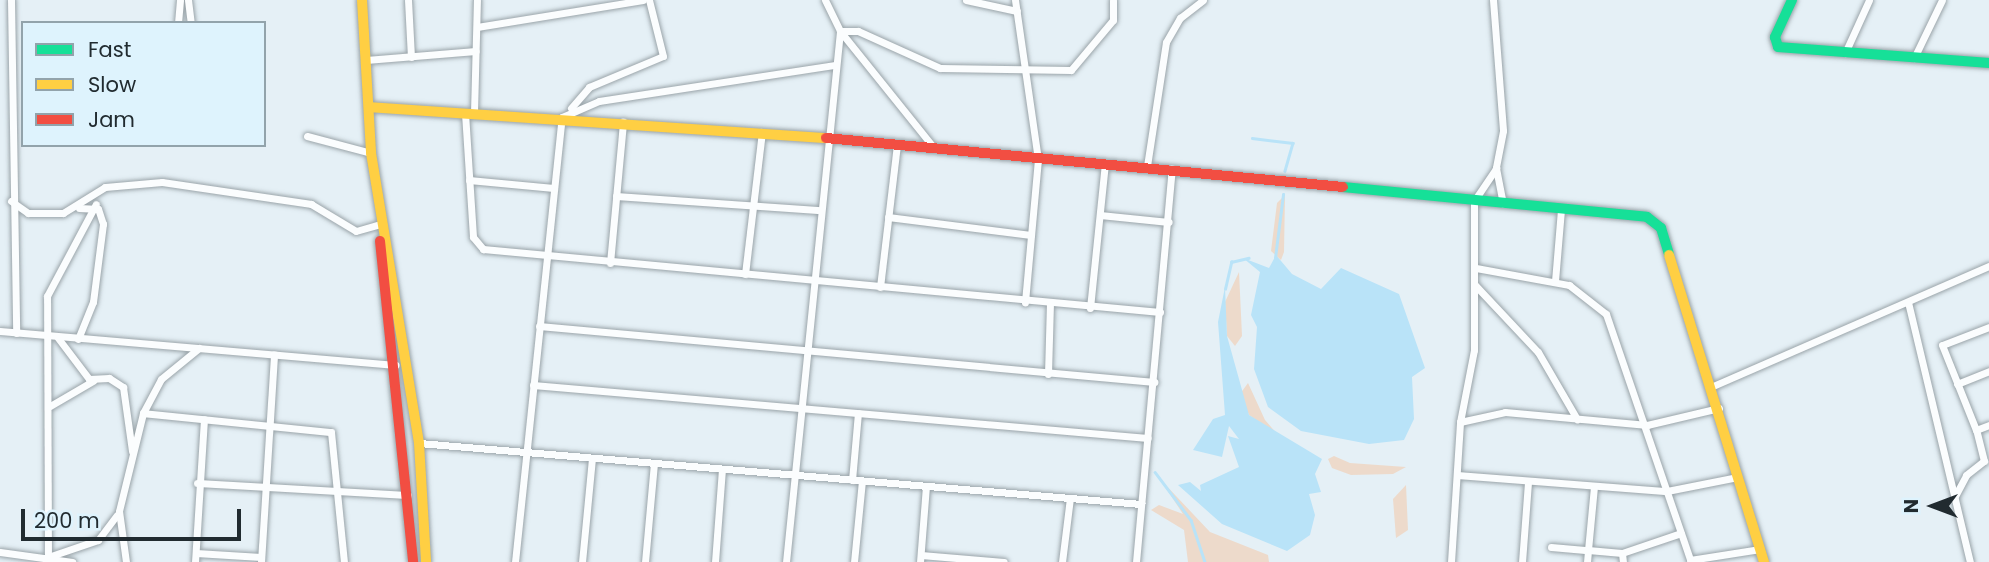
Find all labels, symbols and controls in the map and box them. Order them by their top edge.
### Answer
legend [21,21,266,147]
text: Fast [88,35,131,64]
text: Slow [88,70,136,99]
text: Jam [88,105,135,134]
north arrow [1898,471,1968,541]
scale bar [24,496,245,540]
text: N [1898,499,1925,513]
text: 200 m [34,506,100,535]

